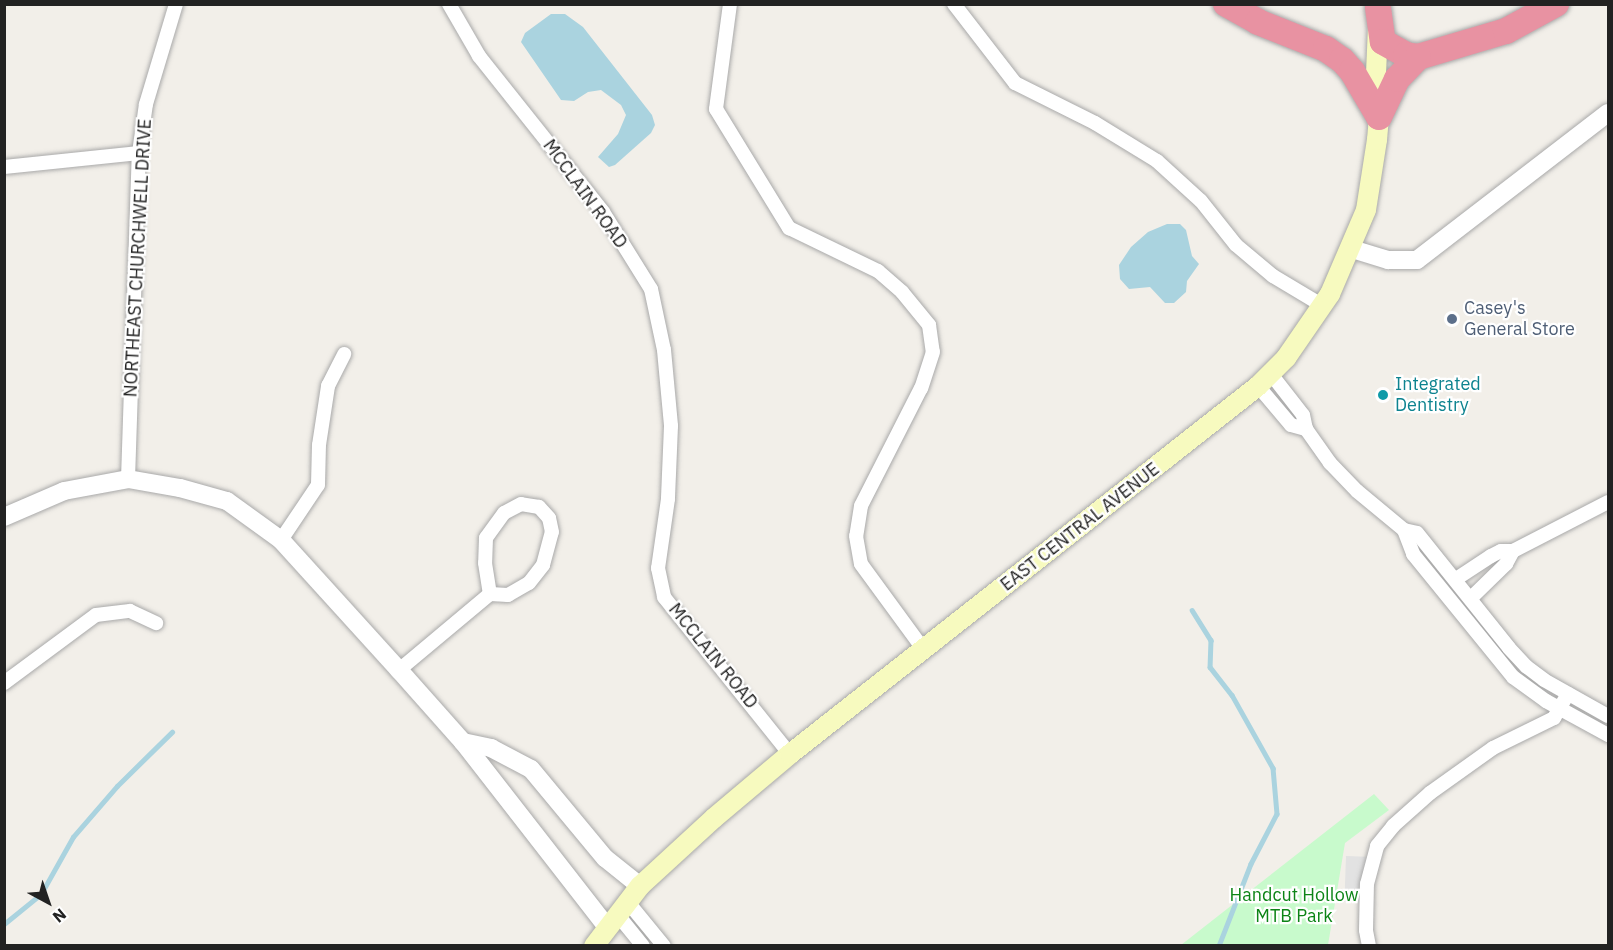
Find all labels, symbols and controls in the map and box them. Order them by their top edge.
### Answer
street label: NORTHEAST CHURCHWELL DRIVE [120,118,156,398]
street label: MCCLAIN ROAD [538,135,632,253]
place label: Casey's General Store [1464,298,1575,340]
marker: Casey's General Store [1445,312,1459,326]
place label: Integrated Dentistry [1395,374,1481,416]
marker: Integrated Dentistry [1376,388,1390,402]
street label: EAST CENTRAL AVENUE [996,458,1164,596]
street label: MCCLAIN ROAD [664,599,762,713]
north arrow [18,872,78,932]
park label: Handcut Hollow MTB Park [1229,885,1359,928]
text: N [49,904,70,927]

